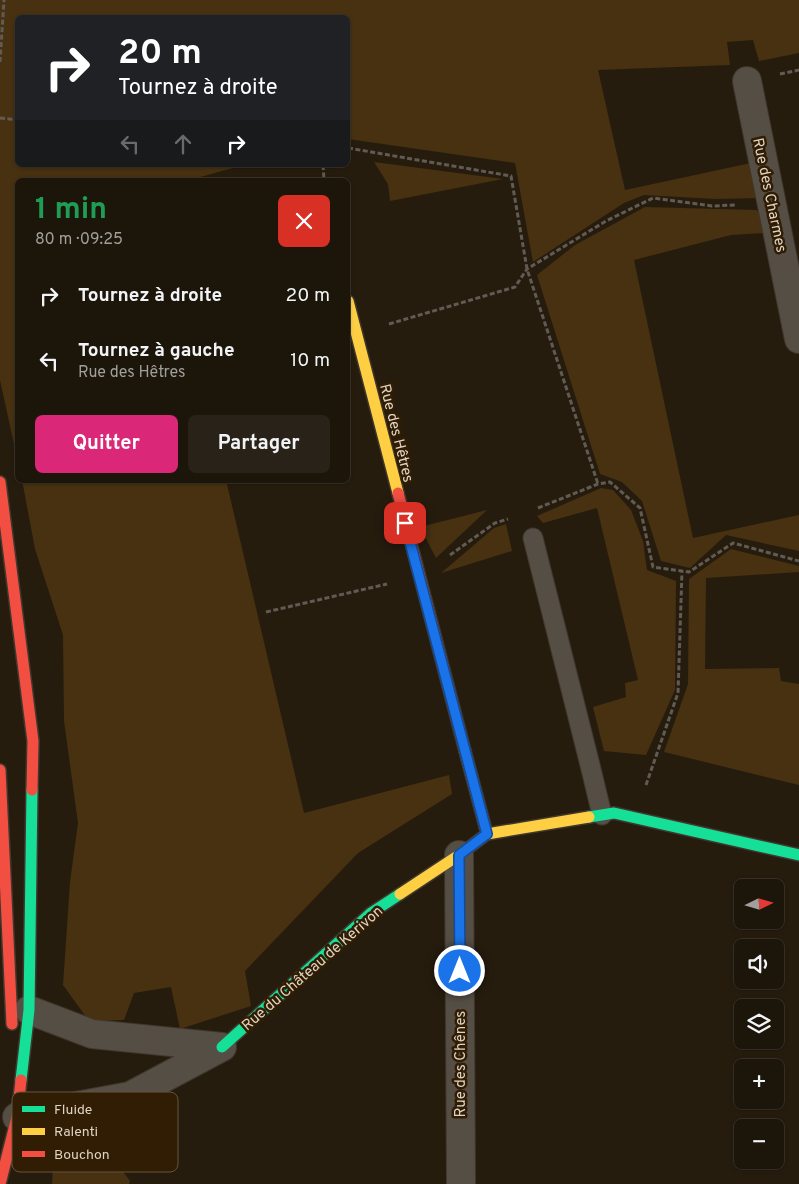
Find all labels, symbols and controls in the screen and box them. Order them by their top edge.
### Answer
text: 20 m [118,32,202,76]
icon: right [35,35,100,100]
text: Tournez à droite [118,75,278,102]
icon: left [116,130,144,158]
icon: ahead [169,130,197,158]
icon: right [222,130,250,158]
street label: Rue des Charmes [747,136,790,254]
text: 1 min [35,192,107,229]
button: close [278,195,330,247]
text: 80 m · 09:25 [35,230,123,250]
icon: right [35,282,63,310]
text: Tournez à droite [78,284,222,308]
text: 20 m [286,284,330,308]
text: Tournez à gauche [78,339,235,363]
icon: left [35,347,63,375]
text: 10 m [290,349,330,373]
text: Rue des Hêtres [78,363,185,383]
street label: Rue des Hêtres [374,382,417,485]
button: Quitter [35,415,178,473]
button: Partager [188,415,330,473]
pin [384,502,426,544]
icon: arrive [391,509,419,537]
north arrow [734,879,784,929]
map controls [734,879,784,1169]
street label: Rue du Château de Kerivon [238,903,388,1036]
button: sound [734,939,784,989]
position arrow [433,944,485,996]
button: layers [734,999,784,1049]
street label: Rue des Chênes [452,1011,471,1117]
button: + [734,1059,784,1109]
legend [12,1092,178,1172]
text: Fluide [54,1102,92,1119]
button: − [734,1119,784,1169]
text: Ralenti [54,1124,98,1141]
text: Bouchon [54,1147,110,1164]

